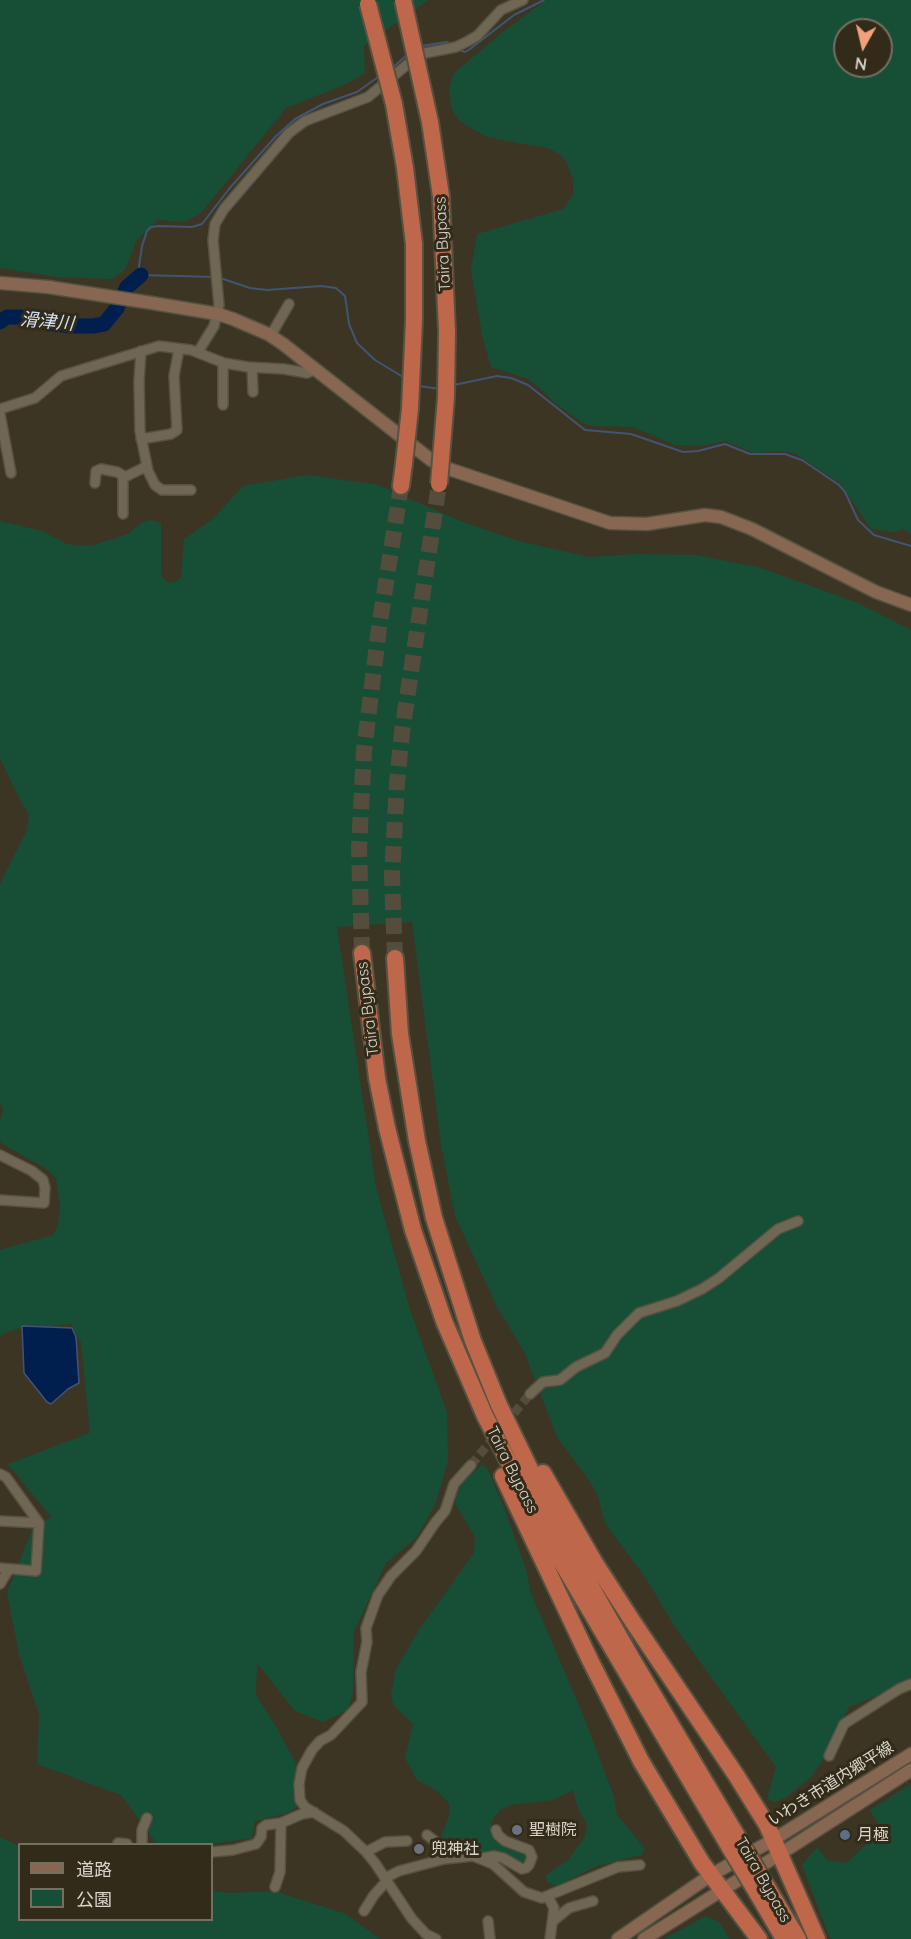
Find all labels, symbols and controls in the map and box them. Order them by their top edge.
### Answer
north arrow [833,18,893,78]
text: N [854,53,868,75]
street label: Taira Bypass [431,196,455,292]
water label: 滑津川 [19,309,75,335]
street label: Taira Bypass [353,961,383,1057]
street label: Taira Bypass [482,1423,542,1517]
street label: いわき市道内郷平線 [765,1738,897,1830]
place label: 聖樹院 [529,1820,577,1840]
marker: 聖樹院 [510,1823,524,1837]
place label: 月極 [857,1825,889,1845]
marker: 月極 [838,1828,852,1842]
street label: Taira Bypass [731,1834,795,1926]
place label: 兜神社 [431,1839,479,1859]
marker: 兜神社 [412,1842,426,1856]
legend [18,1843,213,1921]
text: 道路 [76,1858,112,1881]
text: 公園 [76,1888,112,1911]

